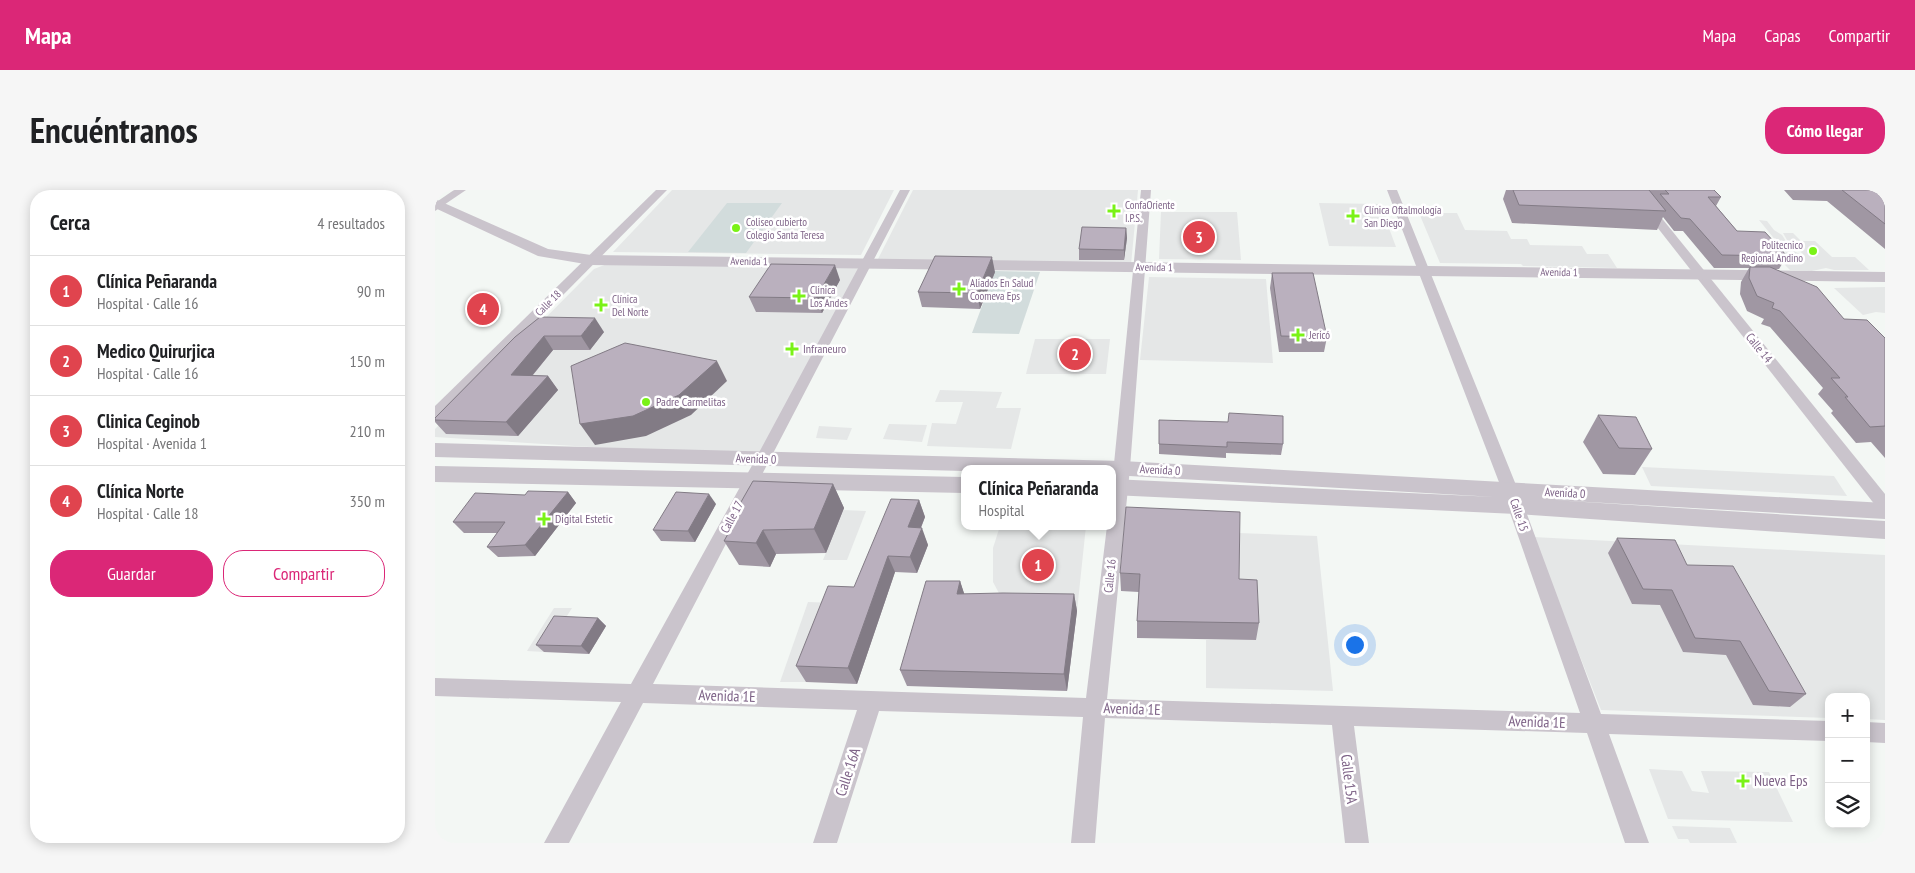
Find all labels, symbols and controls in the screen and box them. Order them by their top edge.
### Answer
text: Mapa [25,20,72,51]
text: Mapa [1703,24,1736,47]
text: Capas [1764,24,1801,47]
text: Compartir [1829,24,1890,47]
text: Encuéntranos [30,107,198,153]
button: Cómo llegar [1765,107,1885,154]
place label: ConfaOriente I.P.S. [1125,198,1175,225]
place label: Clínica Oftalmología San Diego [1364,203,1441,230]
marker: ConfaOriente I.P.S. [1107,204,1121,218]
text: Cerca [50,209,90,236]
marker: Clínica Oftalmología San Diego [1346,209,1360,223]
text: 4 resultados [317,213,385,233]
place label: Coliseo cubierto Colegio Santa Teresa [746,215,824,242]
pin: 3 [1183,218,1215,256]
marker: Coliseo cubierto Colegio Santa Teresa [730,222,742,234]
place label: Politecnico Regional Andino [1741,238,1803,265]
marker: Politecnico Regional Andino [1807,245,1819,257]
street label: Avenida 1 [730,254,768,268]
street label: Avenida 1 [1135,260,1173,274]
street label: Avenida 1 [1540,265,1578,279]
text: Clínica Peñaranda [97,269,217,293]
place label: Aliados En Salud Coomeva Eps [970,276,1033,303]
text: 1 [62,281,70,301]
text: 90 m [357,281,385,301]
marker: Aliados En Salud Coomeva Eps [952,282,966,296]
place label: Clinica Los Andes [810,283,848,310]
street label: Calle 18 [532,287,564,319]
marker: Clinica Los Andes [792,289,806,303]
pin: 4 [467,290,499,328]
place label: Clínica Del Norte [612,292,649,319]
text: Hospital · Calle 16 [97,293,198,313]
marker: Clínica Del Norte [594,298,608,312]
marker: Jericó [1291,328,1305,342]
place label: Jericó [1308,328,1330,342]
street label: Calle 14 [1743,330,1776,366]
pin: 2 [1059,335,1091,373]
text: Medico Quirurjica [97,339,215,363]
place label: Infraneuro [803,341,846,356]
marker: Infraneuro [785,342,799,356]
text: 2 [62,351,70,371]
text: 150 m [350,351,385,371]
text: Hospital · Calle 16 [97,363,198,383]
place label: Padre Carmelitas [656,394,726,409]
marker: Padre Carmelitas [640,396,652,408]
text: Clinica Ceginob [97,409,200,433]
text: 3 [62,421,70,441]
text: 210 m [350,421,385,441]
text: Hospital · Avenida 1 [97,433,207,453]
street label: Avenida 0 [735,450,777,467]
street label: Avenida 0 [1139,461,1181,478]
popup [961,465,1116,530]
text: Clínica Peñaranda [978,476,1099,500]
text: Clínica Norte [97,479,184,503]
street label: Avenida 0 [1544,484,1586,501]
text: 4 [62,491,70,511]
text: 350 m [350,491,385,511]
street label: Calle 15 [1507,496,1532,533]
street label: Calle 17 [717,498,746,535]
text: Hospital [978,500,1024,520]
text: Hospital · Calle 18 [97,503,198,523]
place label: Digital Estetic [555,511,613,526]
marker: Digital Estetic [537,512,551,526]
pin: 1 [1022,546,1054,584]
button: Guardar [50,550,213,597]
button: Compartir [223,550,385,597]
street label: Calle 16 [1100,558,1119,594]
your location [1342,632,1368,658]
street label: Avenida 1E [698,685,756,706]
map controls [1825,693,1870,828]
button: + [1825,693,1870,738]
street label: Avenida 1E [1103,698,1161,719]
street label: Avenida 1E [1508,711,1566,732]
button: − [1825,738,1870,783]
street label: Calle 16A [831,744,865,798]
street label: Calle 15A [1337,753,1362,806]
place label: Nueva Eps [1754,771,1808,790]
marker: Nueva Eps [1736,774,1750,788]
button: layers [1825,783,1870,828]

